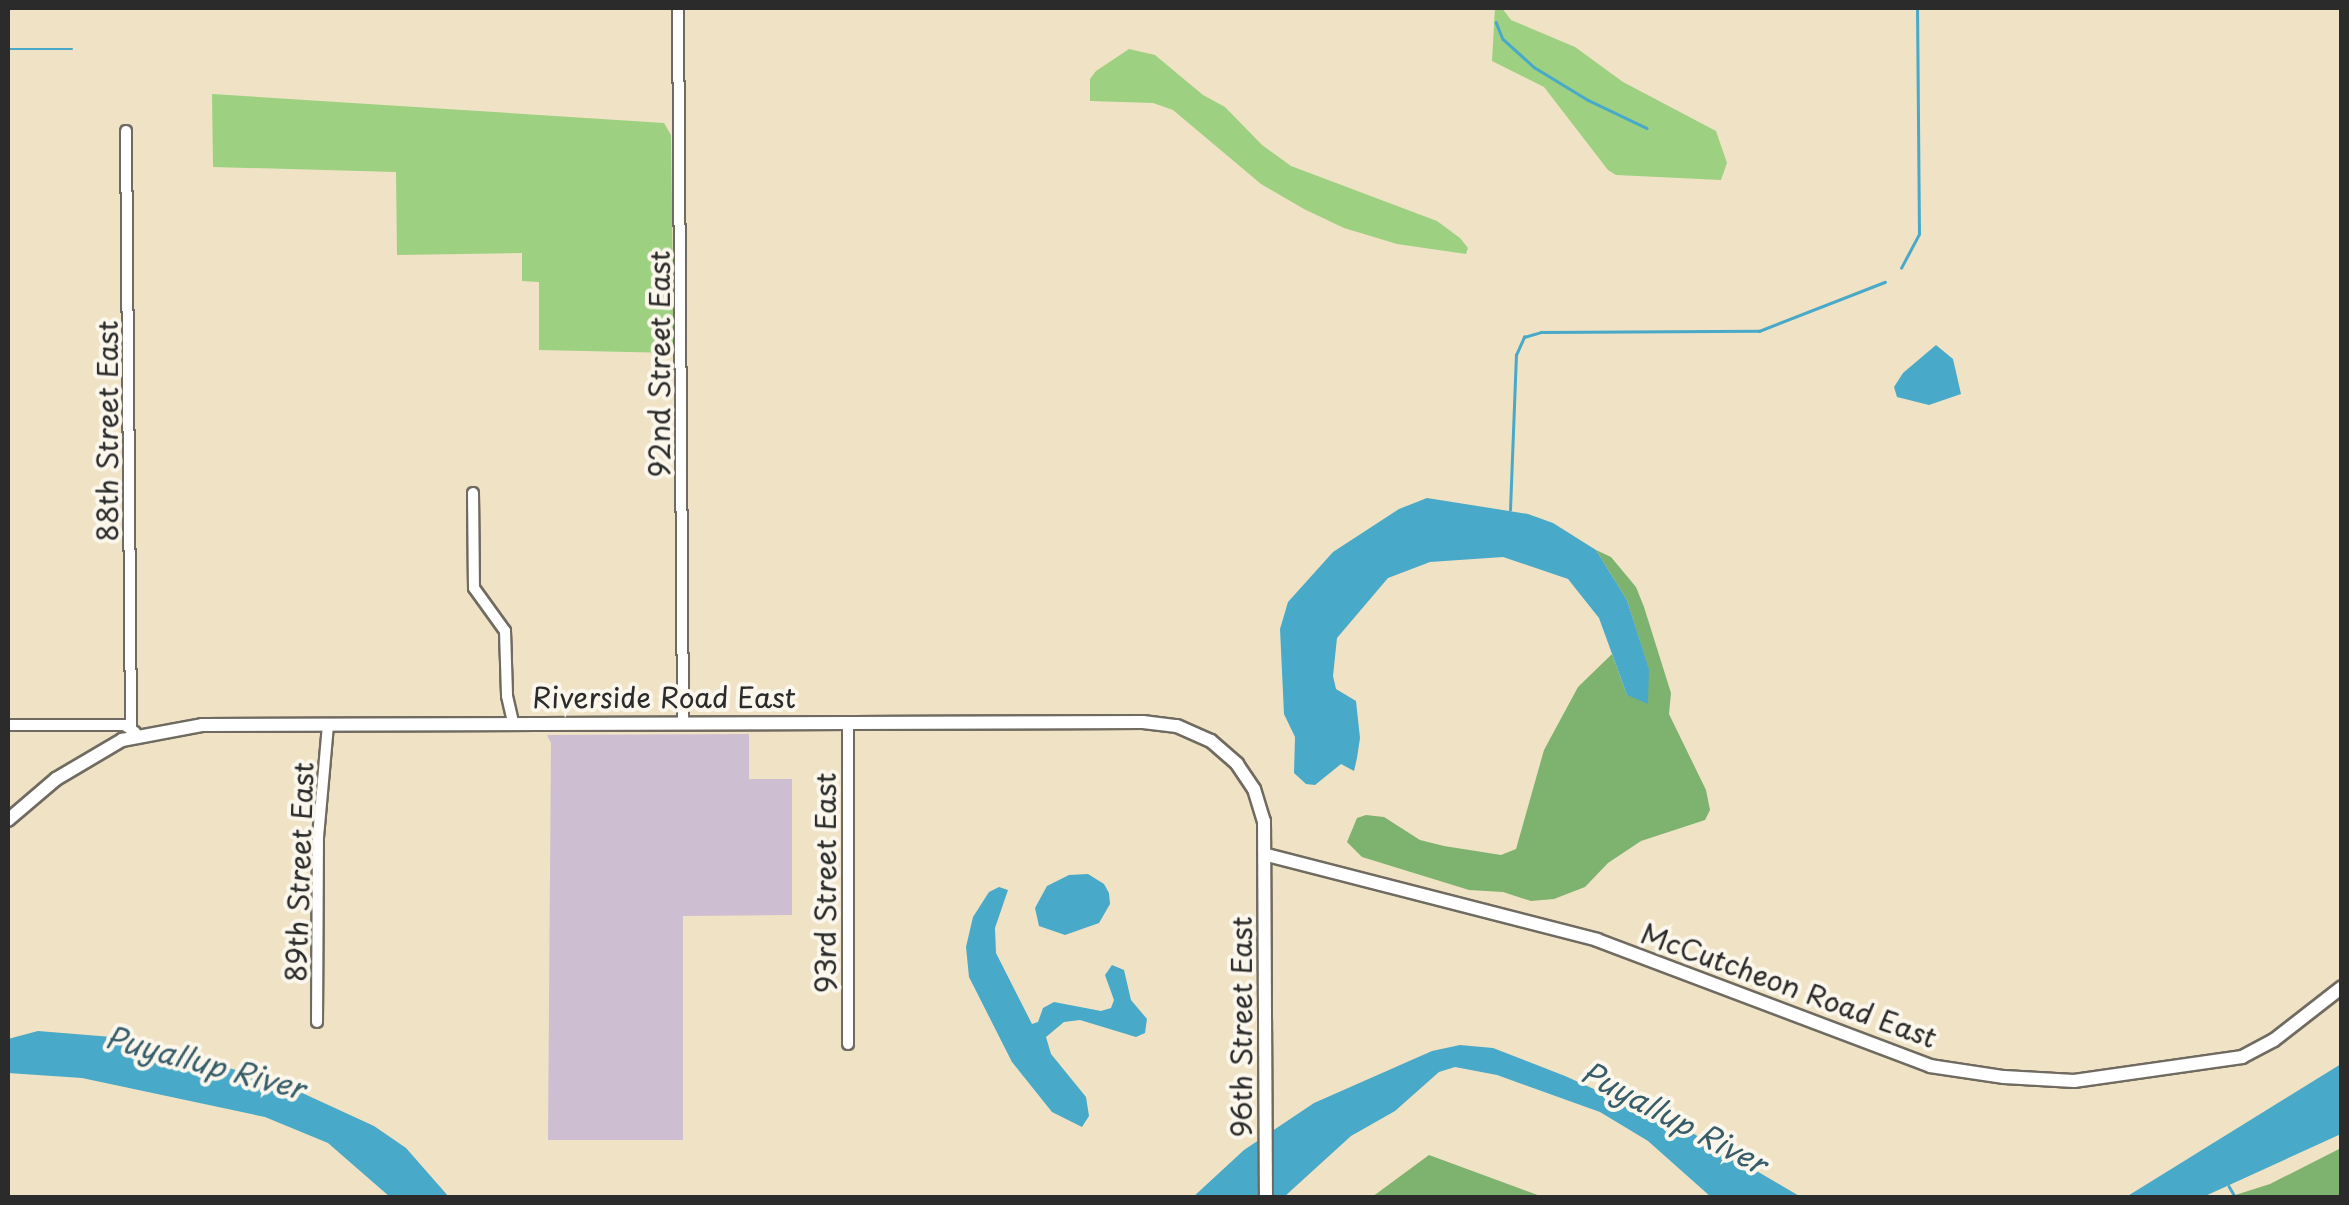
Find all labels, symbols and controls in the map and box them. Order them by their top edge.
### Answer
street label: 92nd Street East [642,249,676,479]
street label: 88th Street East [90,319,124,543]
street label: Riverside Road East [532,680,796,714]
street label: 89th Street East [278,761,320,983]
street label: 93rd Street East [808,771,842,995]
street label: 96th Street East [1224,915,1258,1139]
street label: McCutcheon Road East [1637,916,1941,1054]
water label: Puyallup River [101,1018,309,1106]
water label: Puyallup River [1575,1053,1773,1181]

